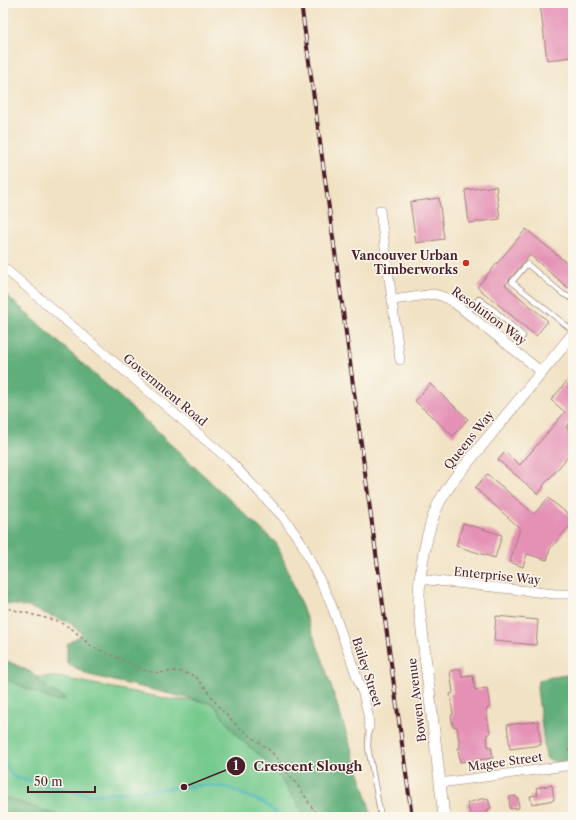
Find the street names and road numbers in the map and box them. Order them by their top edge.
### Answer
street label: Resolution Way [449,283,530,348]
street label: Government Road [120,350,211,429]
street label: Queens Way [440,407,497,472]
street label: Enterprise Way [453,563,542,588]
street label: Bailey Street [349,635,386,709]
street label: Bowen Avenue [404,657,429,743]
street label: Magee Street [467,749,544,774]

